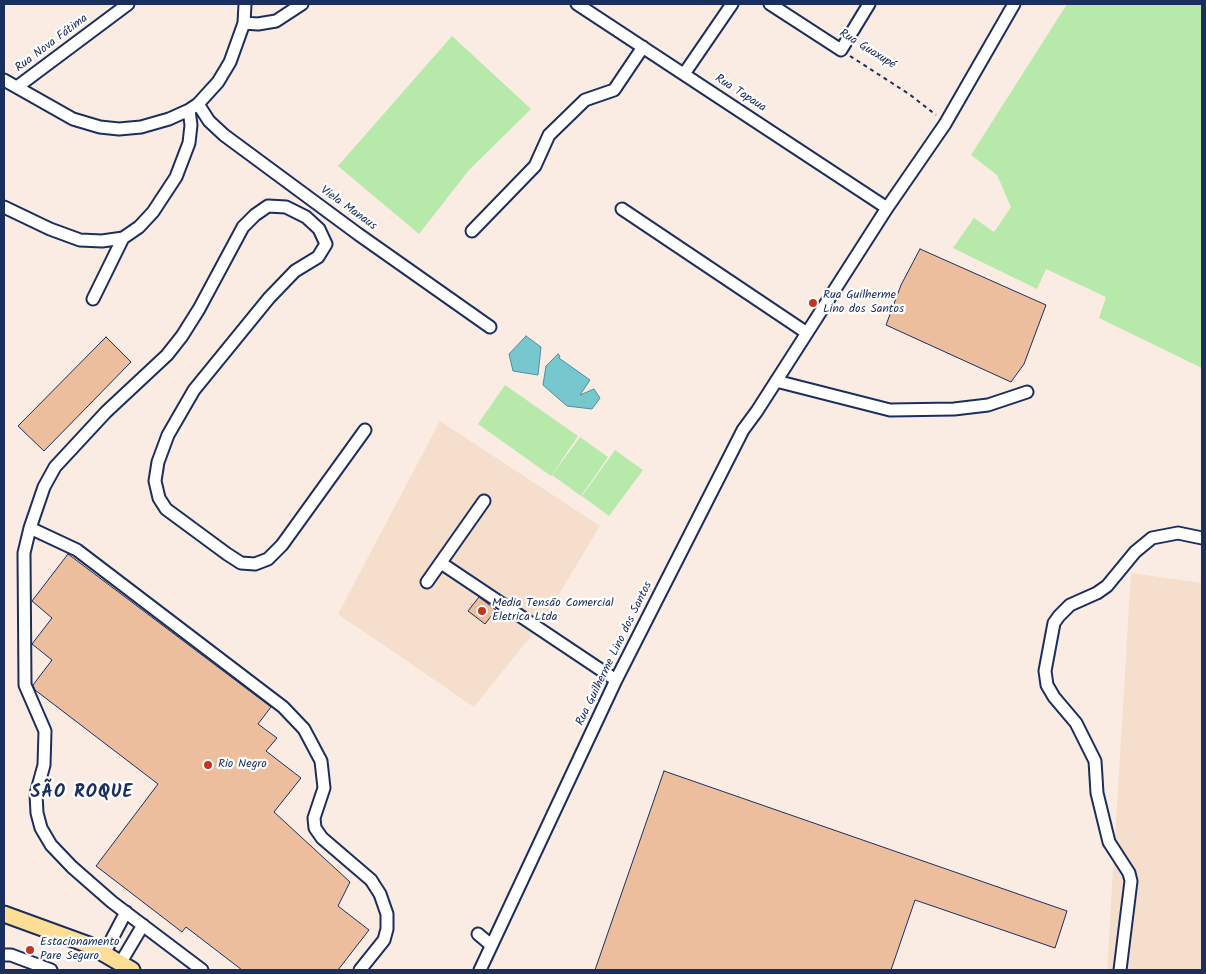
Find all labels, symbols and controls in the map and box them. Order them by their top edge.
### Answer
street label: Rua Nova Fátima [13,12,91,76]
street label: Rua Guaxupé [836,27,898,73]
street label: Rua Tapaua [712,72,768,116]
street label: Viela Manaus [317,184,379,234]
place label: Rua Guilherme Lino dos Santos [823,289,904,317]
marker: Rua Guilherme Lino dos Santos [807,297,819,309]
street label: Rua Guilherme Lino dos Santos [574,580,656,728]
place label: Media Tensão Comercial Eletrica Ltda [492,597,614,625]
marker: Media Tensão Comercial Eletrica Ltda [476,605,488,617]
place label: Rio Negro [218,758,267,772]
marker: Rio Negro [202,759,214,771]
district label: SÃO ROQUE [29,783,135,805]
place label: Estacionamento Pare Seguro [40,936,119,964]
marker: Estacionamento Pare Seguro [24,944,36,956]

